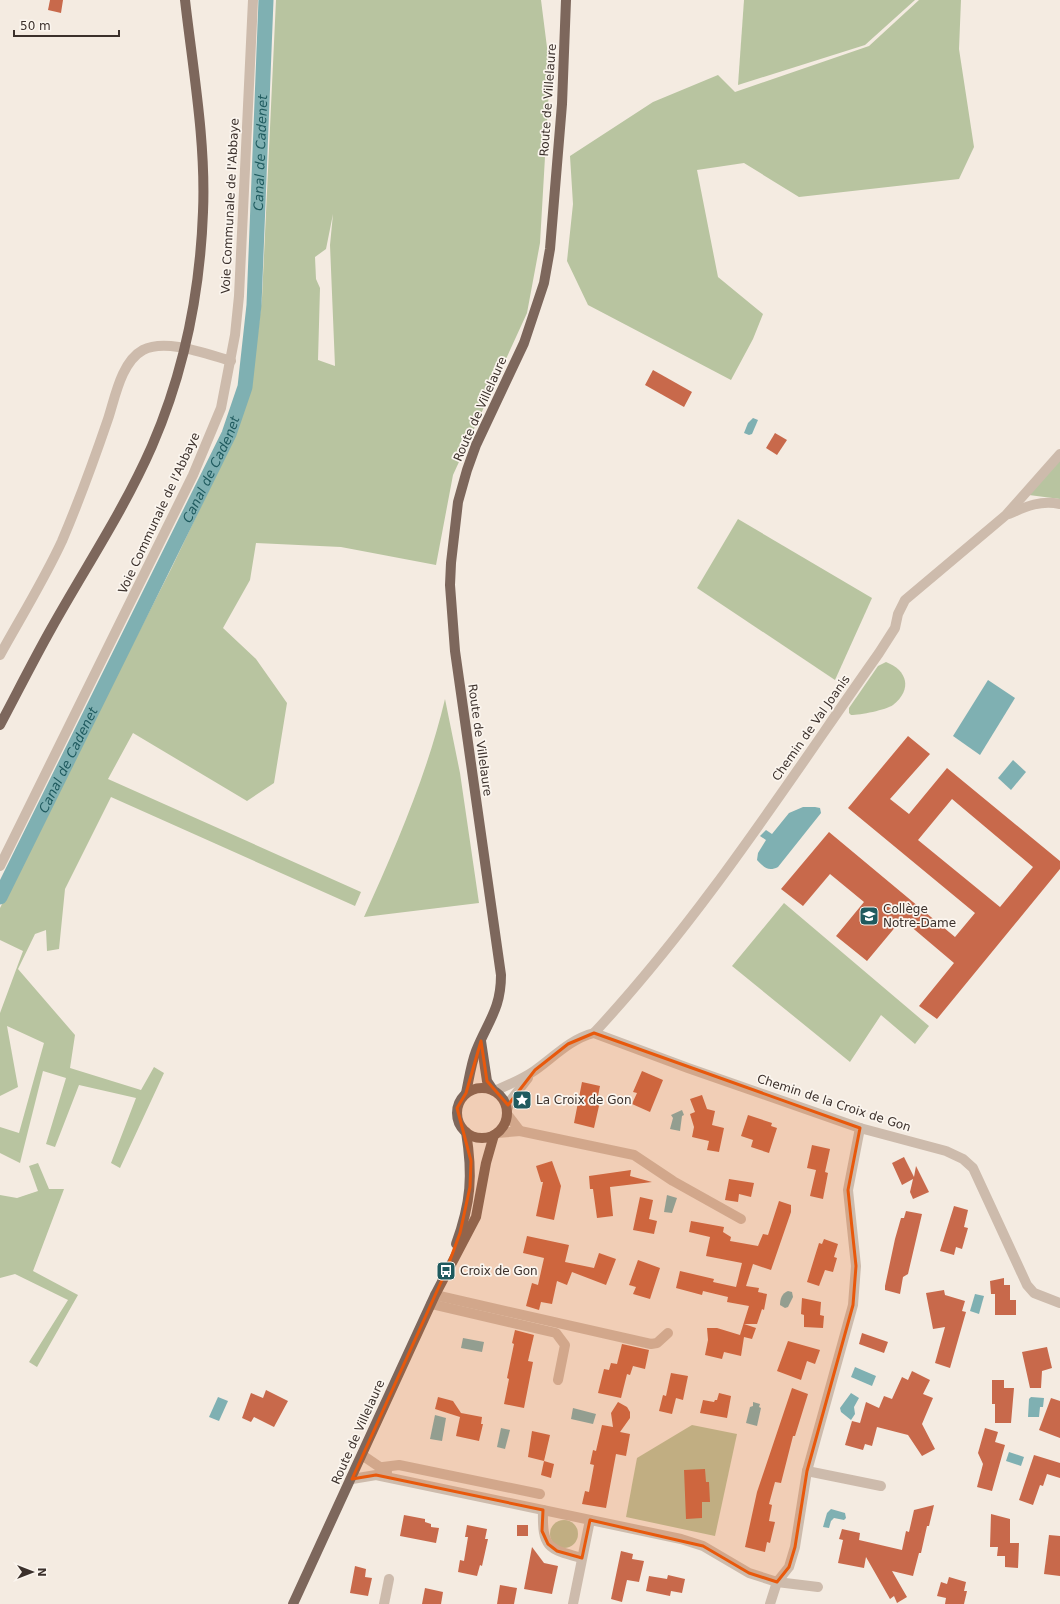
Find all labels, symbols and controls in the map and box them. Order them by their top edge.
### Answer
scale bar [14,12,119,38]
text: 50 m [20,19,51,33]
street label: Route de Villelaure [537,43,559,157]
water label: Canal de Cadenet [250,94,270,211]
street label: Voie Communale de l'Abbaye [218,118,242,294]
street label: Route de Villelaure [451,354,509,464]
water label: Canal de Cadenet [179,413,242,525]
street label: Voie Communale de l'Abbaye [115,430,203,596]
street label: Chemin de Val Joanis [769,672,853,784]
street label: Route de Villelaure [465,683,495,797]
water label: Canal de Cadenet [35,704,101,815]
place label: Collège Notre-Dame [883,902,956,930]
school or university icon: Collège Notre-Dame [858,905,880,927]
street label: Chemin de la Croix de Gon [755,1071,913,1135]
place icon: La Croix de Gon [511,1089,533,1111]
place label: La Croix de Gon [536,1093,632,1107]
bus stop icon: Croix de Gon [435,1260,457,1282]
place label: Croix de Gon [460,1264,538,1278]
street label: Route de Villelaure [329,1377,387,1487]
north arrow [12,1552,52,1592]
text: N [35,1567,48,1577]

